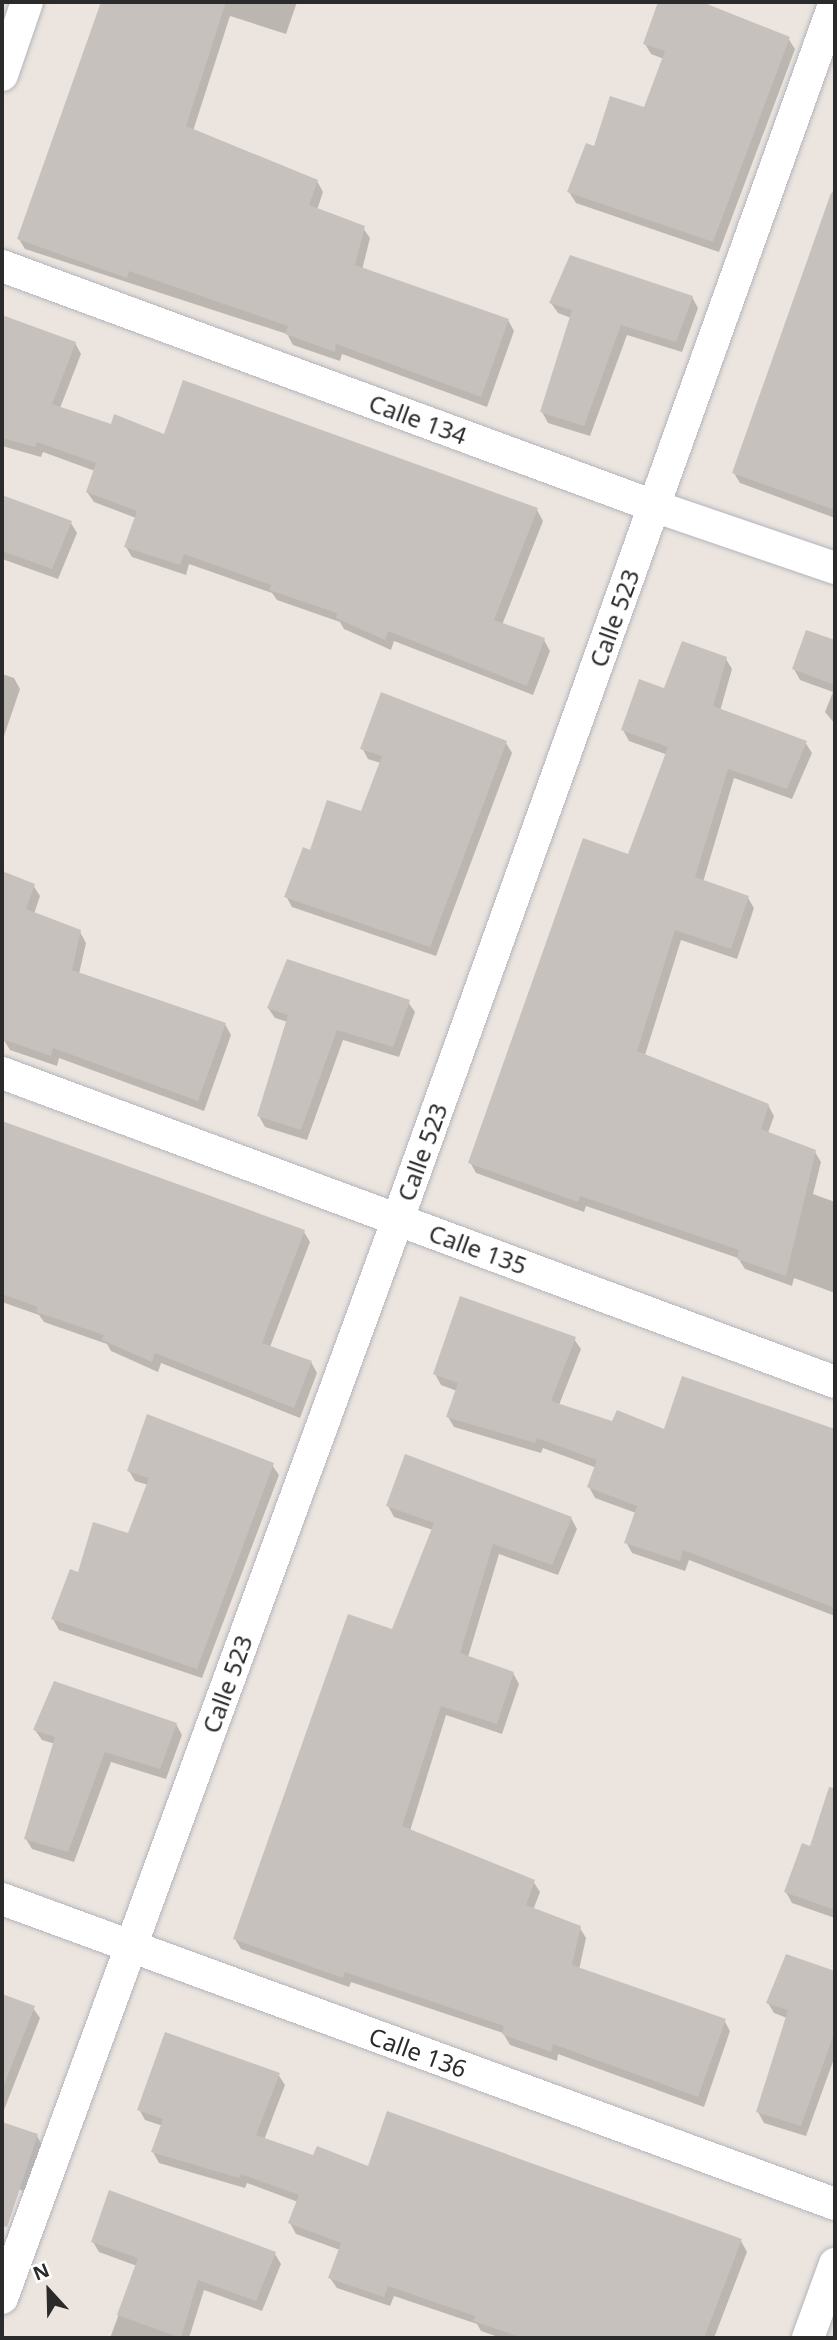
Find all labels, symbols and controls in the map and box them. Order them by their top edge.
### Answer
street label: Calle 134 [365,388,471,450]
street label: Calle 523 [583,565,645,671]
street label: Calle 523 [391,1099,453,1205]
street label: Calle 135 [425,1218,531,1280]
street label: Calle 523 [196,1631,258,1737]
street label: Calle 136 [365,2021,471,2083]
north arrow [14,2256,84,2326]
text: N [29,2257,53,2286]

